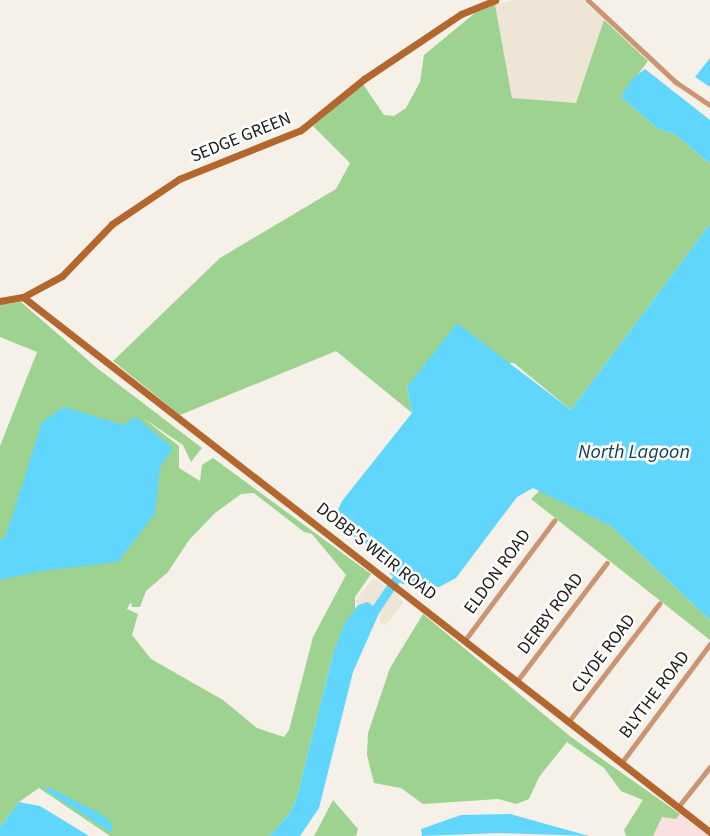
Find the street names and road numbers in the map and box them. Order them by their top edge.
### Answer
street label: SEDGE GREEN [188,108,294,168]
street label: DOBB'S WEIR ROAD [312,498,440,606]
street label: ELDON ROAD [460,525,536,619]
street label: DERBY ROAD [513,569,589,659]
street label: CLYDE ROAD [567,610,641,698]
street label: BLYTHE ROAD [615,647,695,743]

